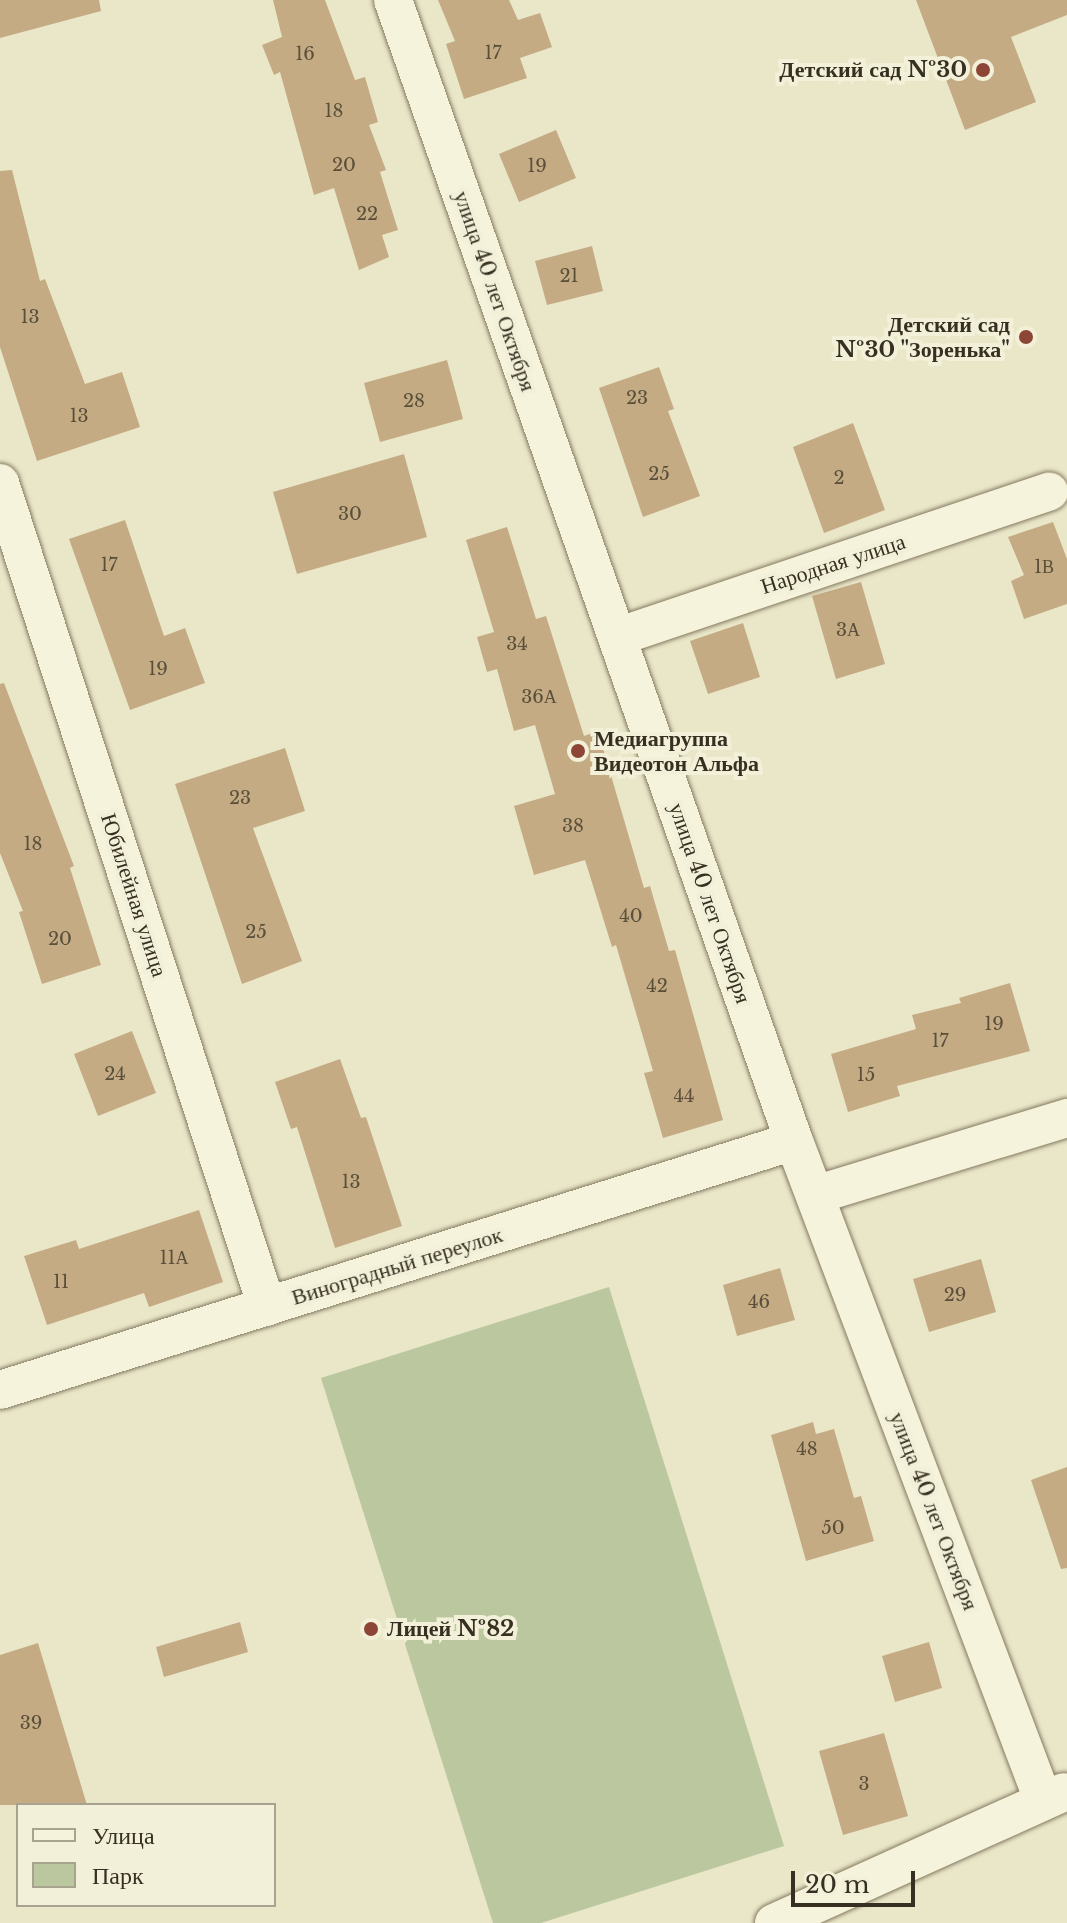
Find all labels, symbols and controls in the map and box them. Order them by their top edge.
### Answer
house number: 17 [484,42,502,64]
house number: 16 [295,43,315,65]
place label: Детский сад №30 [779,57,967,83]
marker: Детский сад №30 [974,61,992,79]
house number: 18 [325,100,343,122]
house number: 20 [332,154,356,176]
house number: 19 [527,155,547,177]
street label: улица 40 лет Октября [448,187,542,395]
house number: 22 [356,203,378,225]
house number: 21 [559,265,579,287]
house number: 13 [20,306,40,328]
place label: Детский сад №30 "Зоренька" [835,311,1010,362]
marker: Детский сад №30 "Зоренька" [1017,328,1035,346]
house number: 23 [626,387,648,409]
house number: 28 [403,390,425,412]
house number: 13 [69,405,89,427]
house number: 25 [648,463,670,485]
house number: 2 [833,467,845,489]
house number: 30 [338,503,362,525]
street label: Народная улица [757,528,909,600]
house number: 17 [100,554,118,576]
house number: 1В [1034,556,1054,578]
house number: 3А [836,619,860,641]
house number: 34 [506,633,528,655]
house number: 19 [148,658,168,680]
house number: 36А [521,686,557,708]
place label: Медиагруппа Видеотон Альфа [594,725,759,776]
marker: Медиагруппа Видеотон Альфа [569,742,587,760]
house number: 23 [229,787,251,809]
street label: улица 40 лет Октября [663,799,757,1007]
street label: Юбилейная улица [95,810,173,980]
house number: 38 [562,815,584,837]
house number: 18 [24,833,42,855]
house number: 40 [619,905,643,927]
house number: 25 [245,921,267,943]
house number: 20 [48,928,72,950]
house number: 42 [646,975,668,997]
house number: 19 [984,1013,1004,1035]
house number: 17 [931,1030,949,1052]
house number: 24 [104,1063,126,1085]
house number: 15 [857,1064,875,1086]
house number: 44 [673,1085,695,1107]
house number: 13 [341,1171,361,1193]
street label: Виноградный переулок [288,1221,506,1311]
house number: 11А [159,1247,189,1269]
house number: 11 [53,1271,69,1293]
house number: 29 [944,1284,966,1306]
house number: 46 [748,1291,770,1313]
street label: улица 40 лет Октября [884,1408,984,1614]
house number: 48 [796,1438,818,1460]
house number: 50 [821,1517,845,1539]
place label: Лицей №82 [387,1616,514,1642]
marker: Лицей №82 [362,1620,380,1638]
house number: 39 [20,1712,42,1734]
house number: 3 [858,1773,870,1795]
legend [16,1803,276,1907]
text: Улица [92,1821,155,1850]
scale bar [795,1855,919,1905]
text: Парк [92,1861,144,1890]
text: 20 m [805,1870,870,1899]

